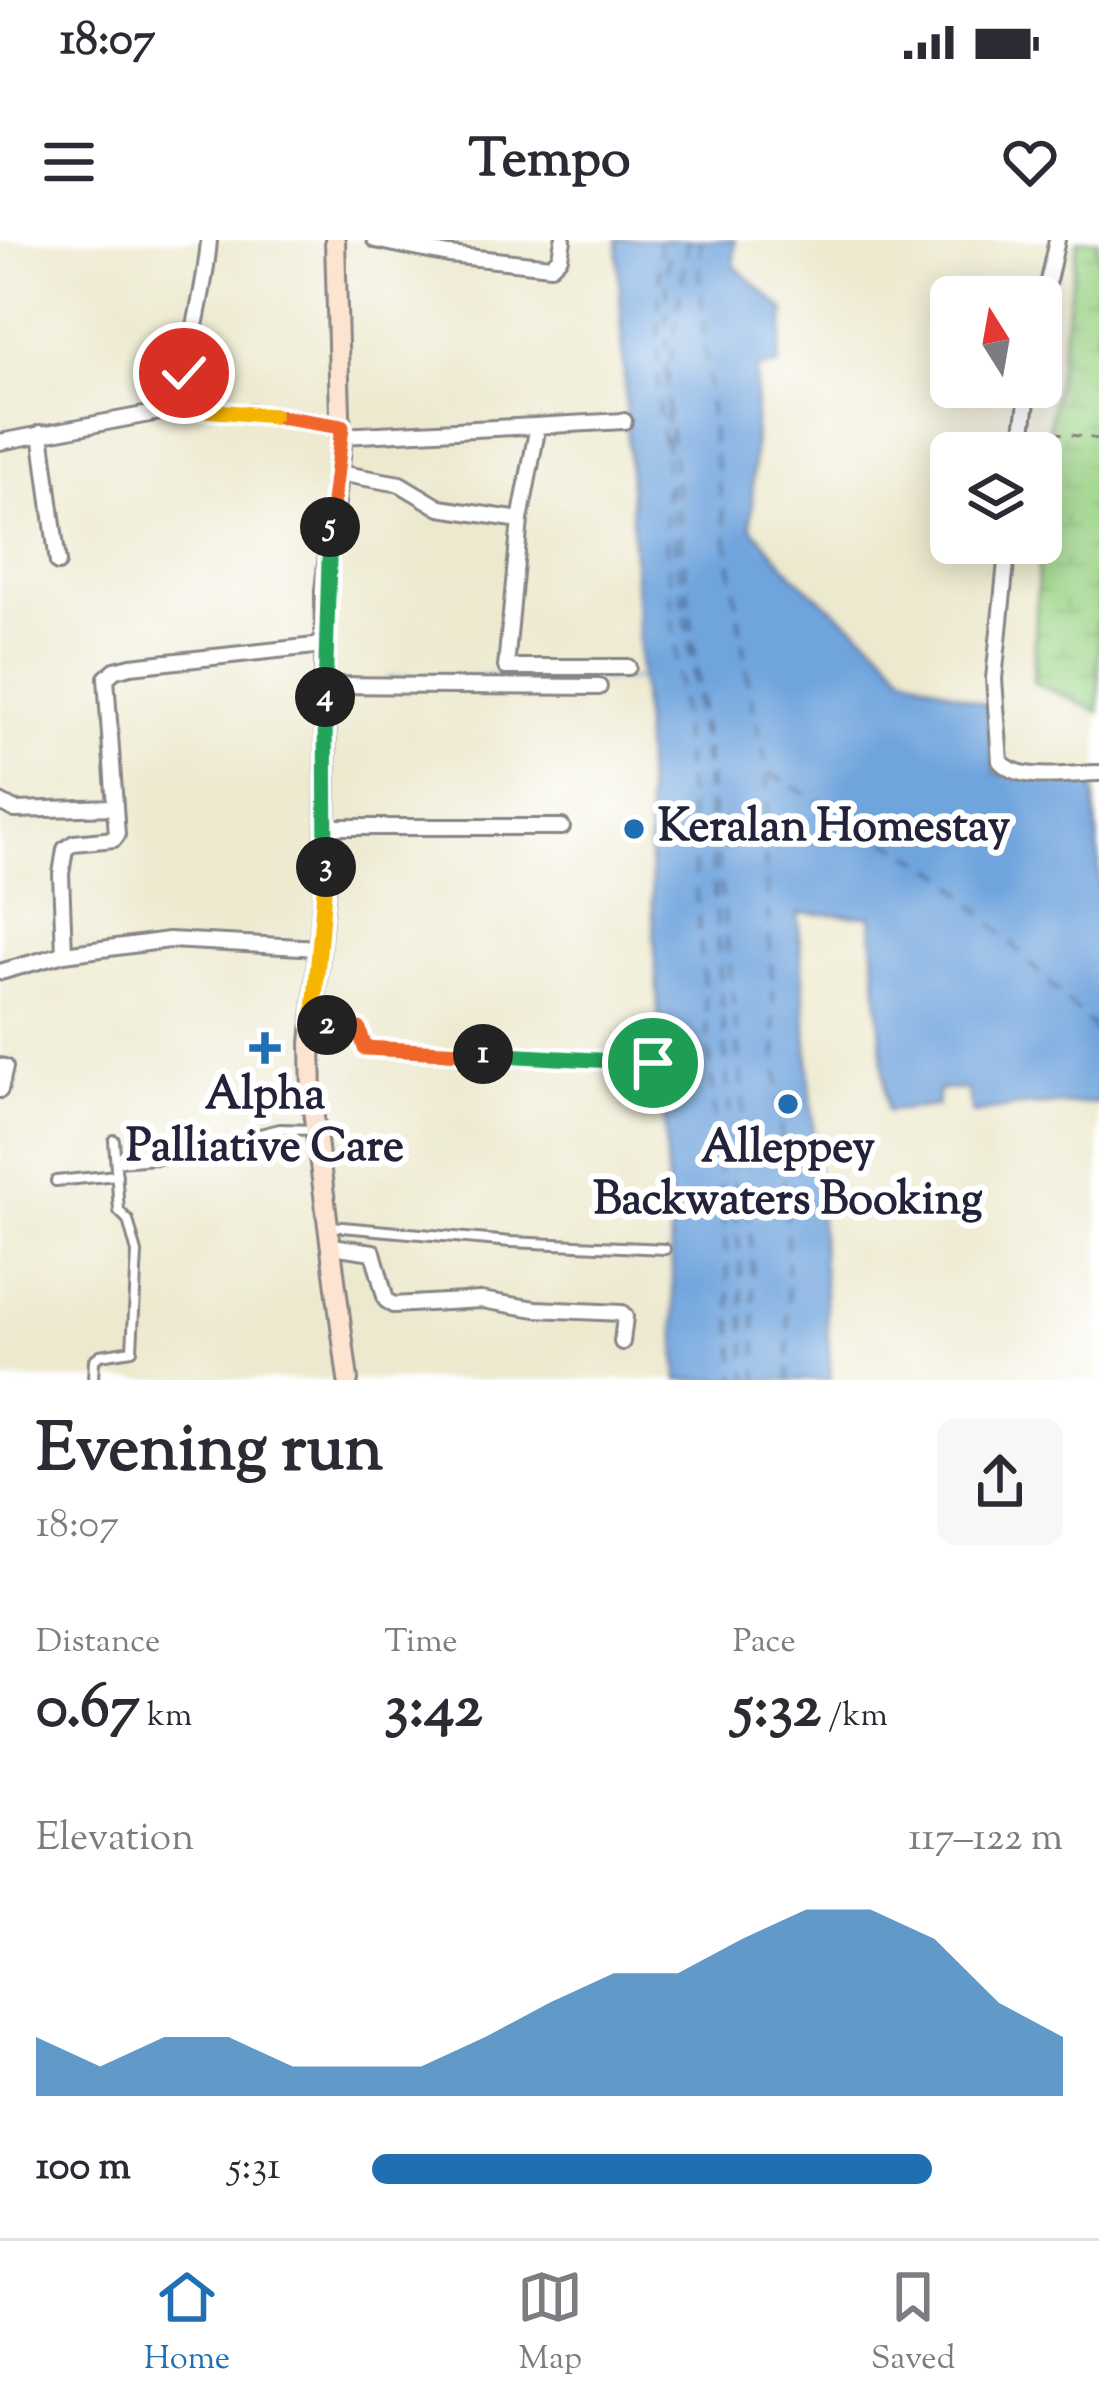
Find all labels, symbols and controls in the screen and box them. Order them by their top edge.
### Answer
text: 18:07 [60,10,155,75]
text: Tempo [469,123,631,201]
icon: menu [36,129,102,195]
icon: heart [997,129,1063,195]
north arrow [930,276,1062,408]
map controls [930,276,1062,564]
pin [133,322,235,424]
icon: check [151,340,217,406]
button: layers [930,432,1062,564]
pin: 5 [300,497,360,557]
text: 5 [324,503,336,551]
pin: 4 [295,667,355,727]
text: 4 [317,673,333,721]
place label: Keralan Homestay [658,797,1011,862]
marker: Keralan Homestay [621,816,647,842]
pin: 3 [296,837,356,897]
text: 3 [319,843,333,891]
pin: 2 [297,995,357,1055]
text: 2 [319,1001,335,1049]
pin [602,1012,704,1114]
pin: 1 [453,1024,513,1084]
text: 1 [477,1030,489,1078]
icon: arrive [620,1030,686,1096]
marker: Alpha Palliative Care [249,1032,281,1064]
place label: Alpha Palliative Care [126,1065,404,1182]
marker: Alleppey Backwaters Booking [775,1091,801,1117]
place label: Alleppey Backwaters Booking [593,1118,983,1235]
text: Evening run [36,1406,383,1501]
button: share [937,1419,1063,1545]
text: 18:07 [36,1499,119,1555]
text: Distance [36,1619,160,1667]
text: Time [384,1619,458,1667]
text: Pace [733,1619,796,1667]
text: 0.67 [36,1667,140,1754]
text: 3:42 [384,1667,483,1754]
text: 5:32 [733,1667,821,1754]
text: km [140,1693,192,1741]
text: /km [821,1693,888,1741]
text: Elevation [36,1812,194,1868]
text: 117–122 m [908,1812,1063,1868]
text: 100 m [36,2141,131,2197]
text: 5:31 [228,2141,281,2197]
tab: Home [144,2264,230,2384]
tab: Map [517,2264,583,2384]
tab: Saved [871,2264,955,2384]

